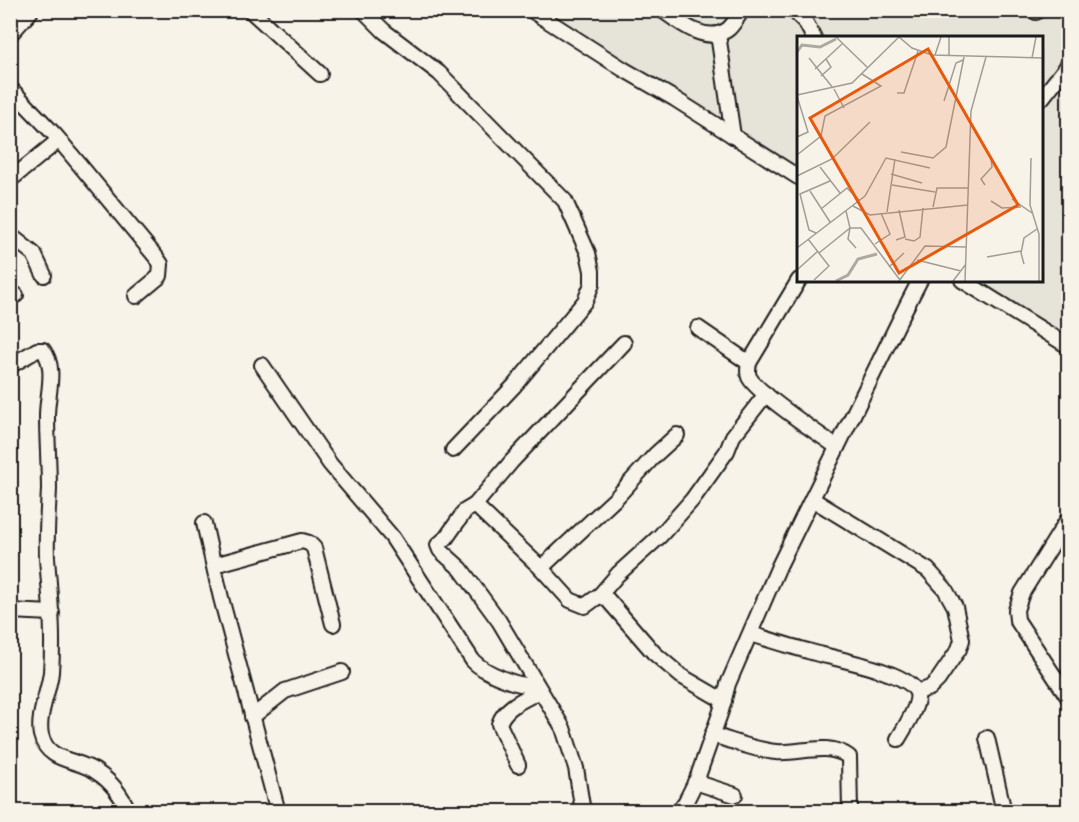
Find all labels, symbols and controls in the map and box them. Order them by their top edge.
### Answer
inset map [797,36,1043,282]

